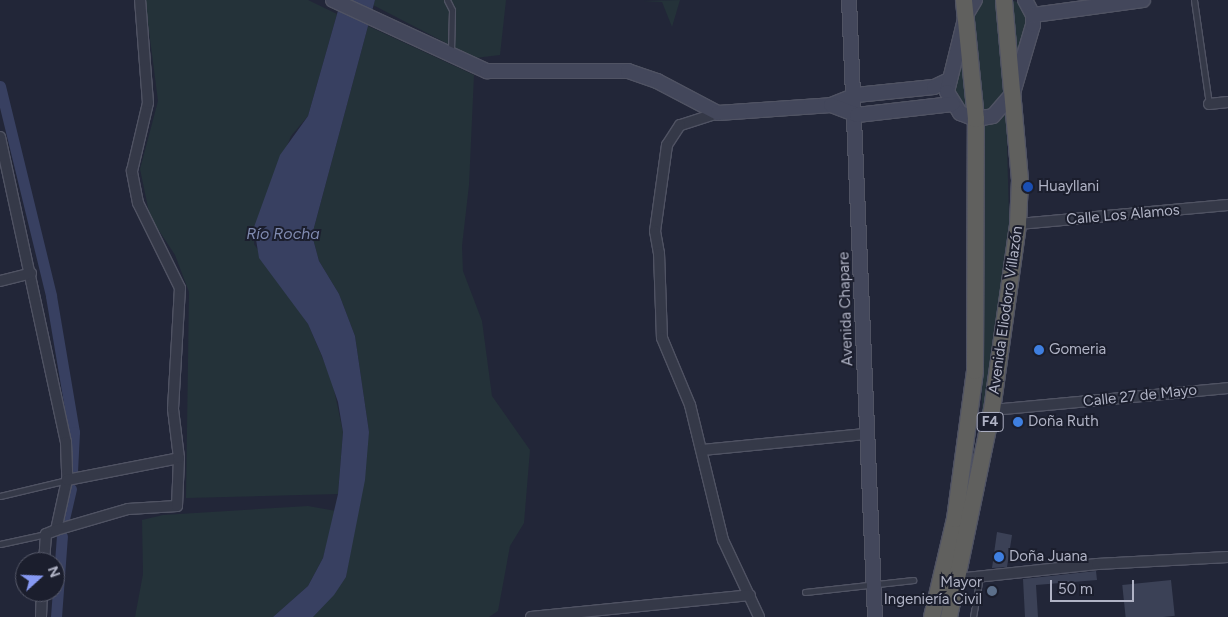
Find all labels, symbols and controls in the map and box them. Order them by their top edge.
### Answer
place label: Huayllani [1038,178,1099,196]
marker: Huayllani [1022,181,1034,193]
street label: Calle Los Alamos [1066,201,1180,229]
water label: Río Rocha [246,224,320,244]
street label: Avenida Eliodoro Villazón [985,225,1027,395]
street label: Avenida Chapare [835,252,857,366]
place label: Gomeria [1049,341,1106,359]
marker: Gomeria [1033,344,1045,356]
street label: Calle 27 de Mayo [1082,381,1198,411]
road number: F4 [976,411,1004,434]
place label: Doña Ruth [1028,413,1099,431]
marker: Doña Ruth [1012,416,1024,428]
place label: Doña Juana [1009,548,1088,566]
marker: Doña Juana [993,551,1005,563]
north arrow [15,552,65,602]
text: N [44,564,63,580]
scale bar [1053,570,1137,602]
place label: Mayor Ingeniería Civil [884,573,982,608]
text: 50 m [1058,580,1093,598]
marker: Mayor Ingeniería Civil [986,585,998,597]

